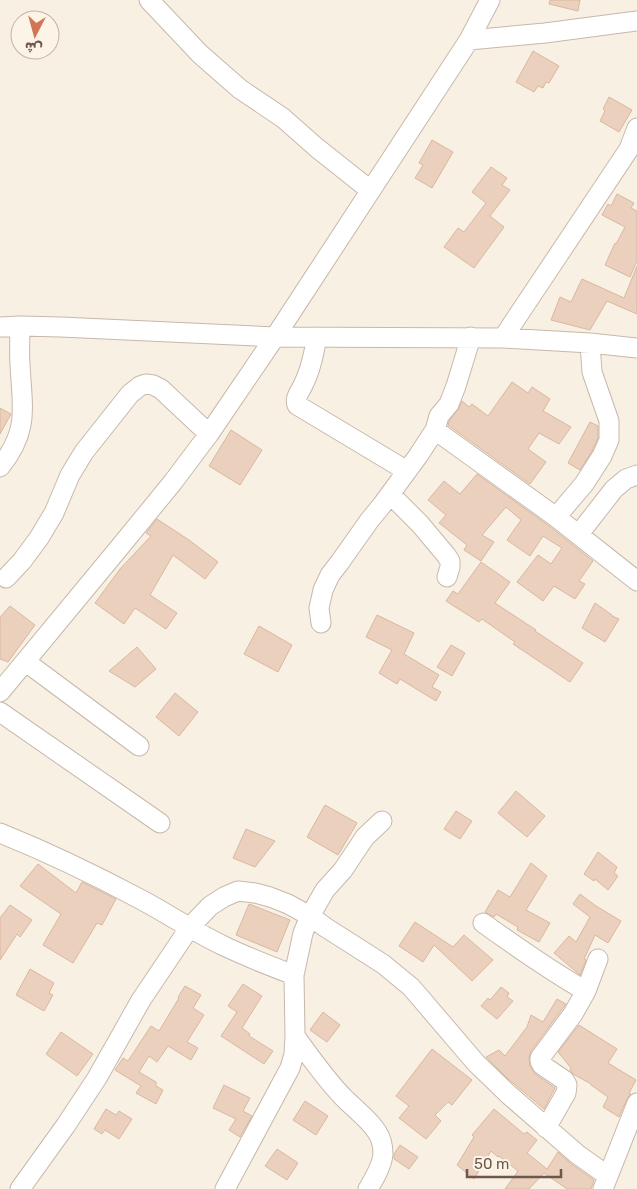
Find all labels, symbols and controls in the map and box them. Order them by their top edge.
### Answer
north arrow [10,10,60,60]
text: ش [24,38,43,57]
scale bar [467,1146,561,1178]
text: 50 m [474,1155,509,1173]

